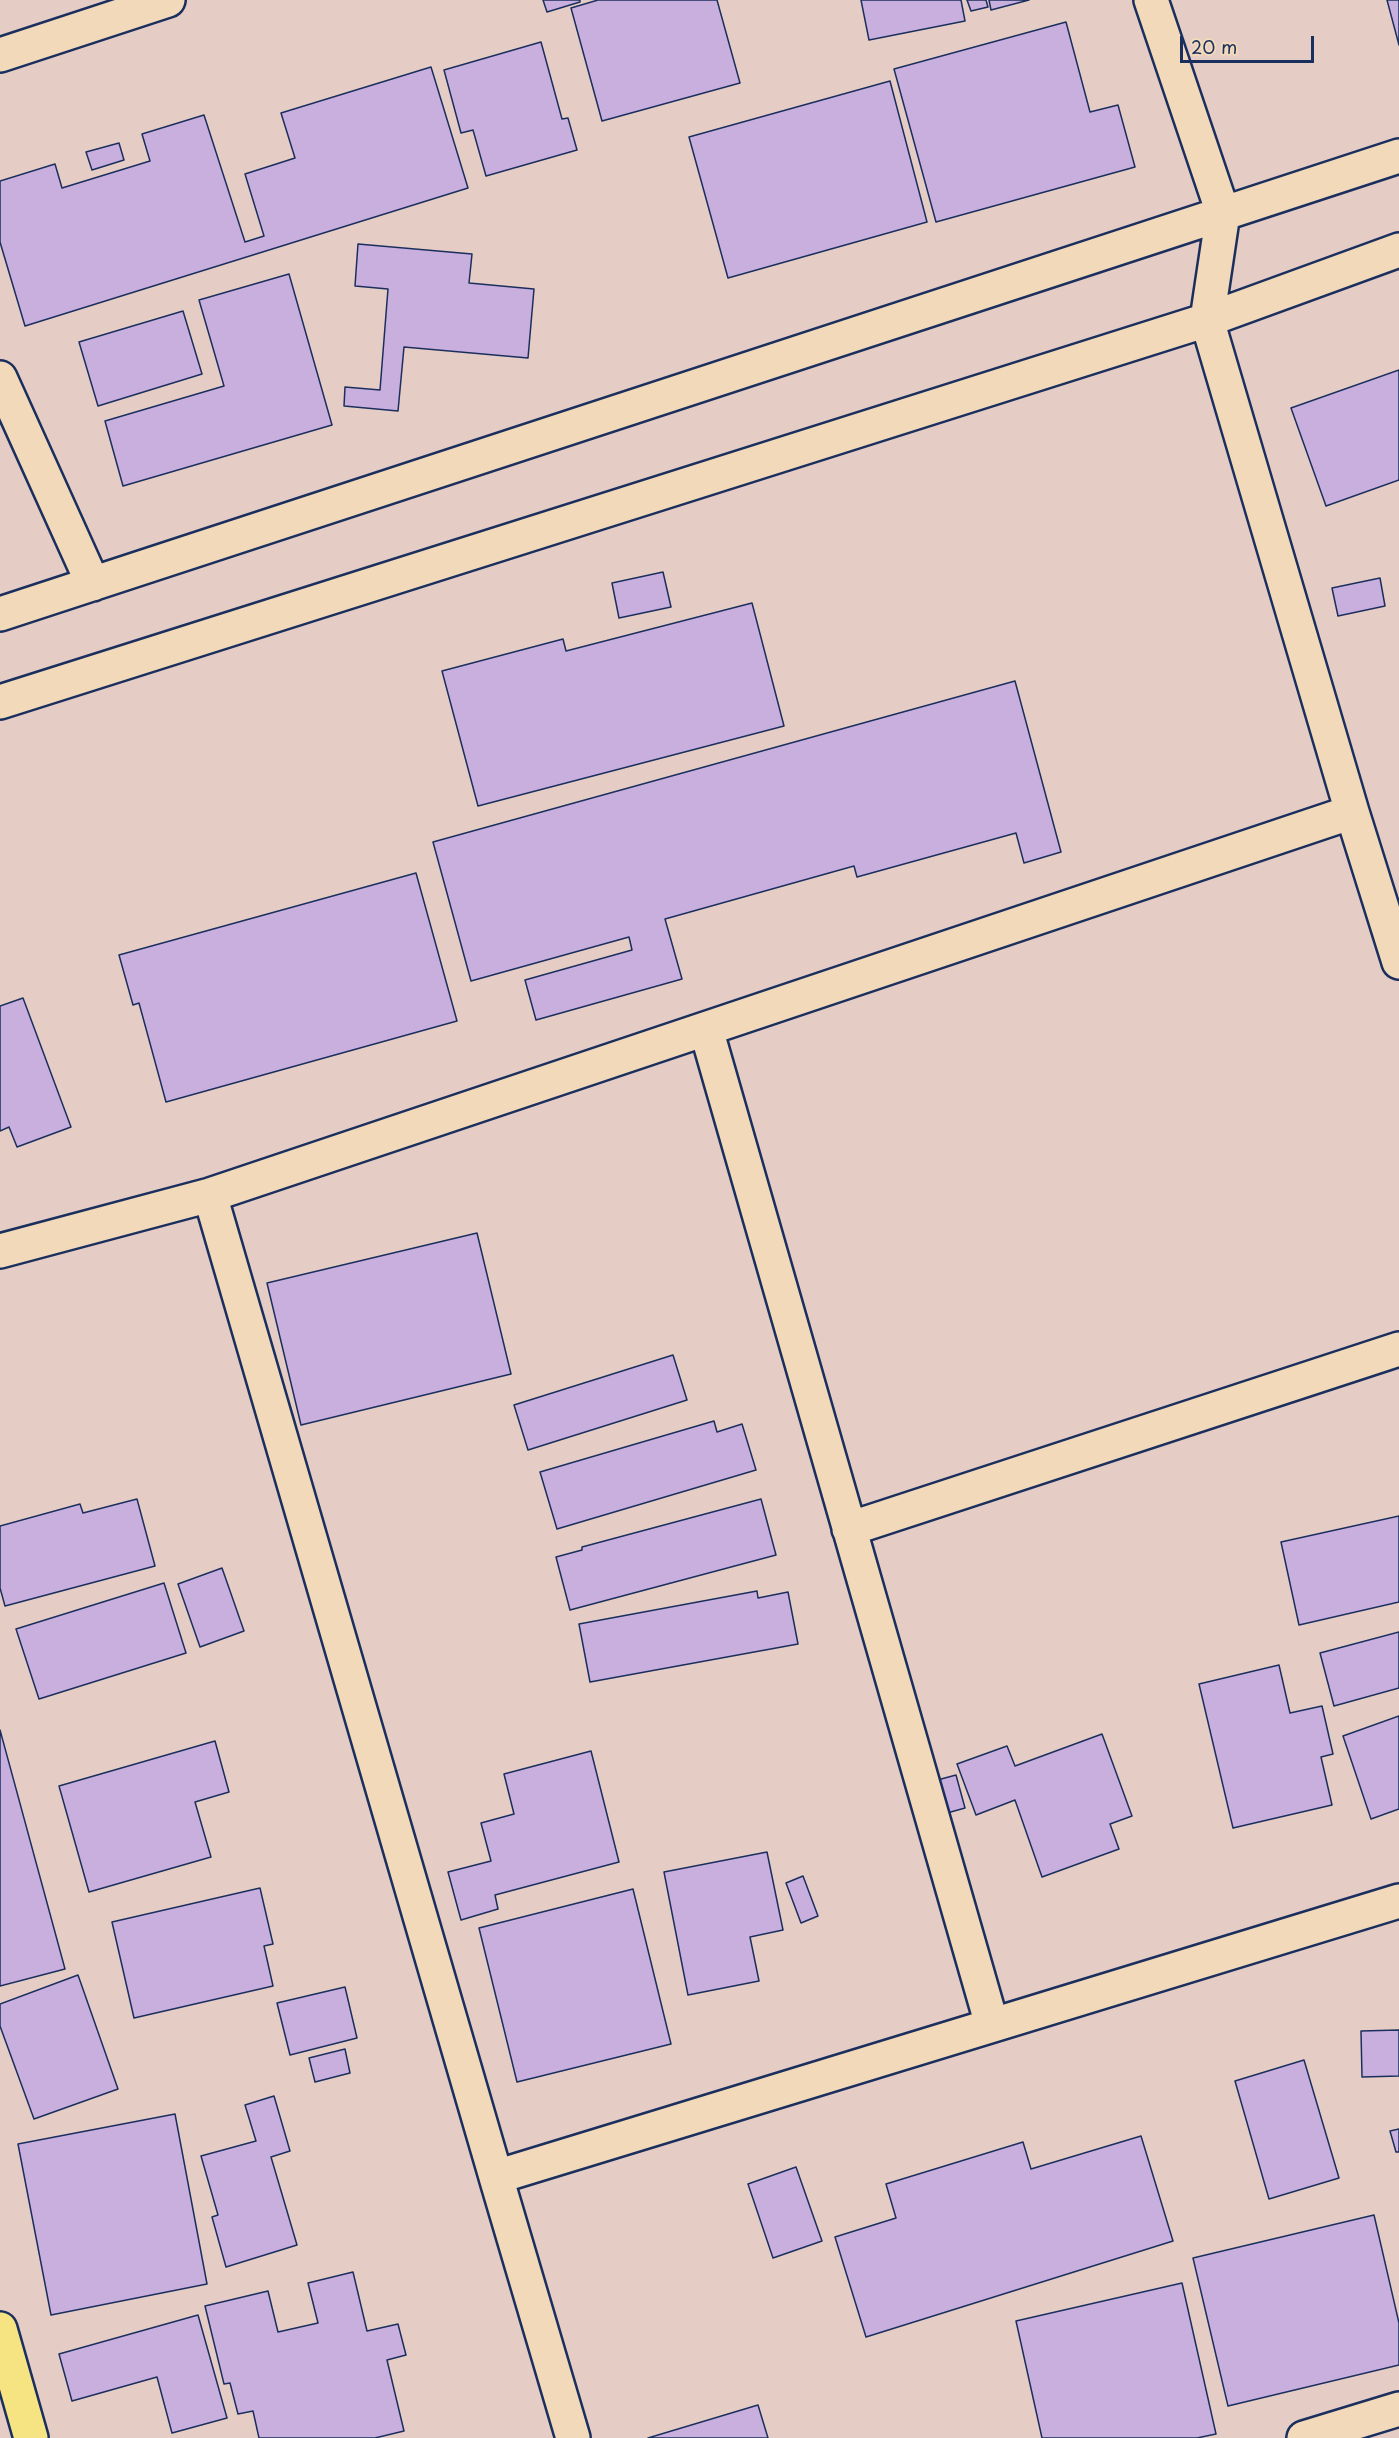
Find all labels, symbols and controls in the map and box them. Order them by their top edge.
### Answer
scale bar [1183,24,1316,62]
text: 20 m [1191,33,1237,60]

